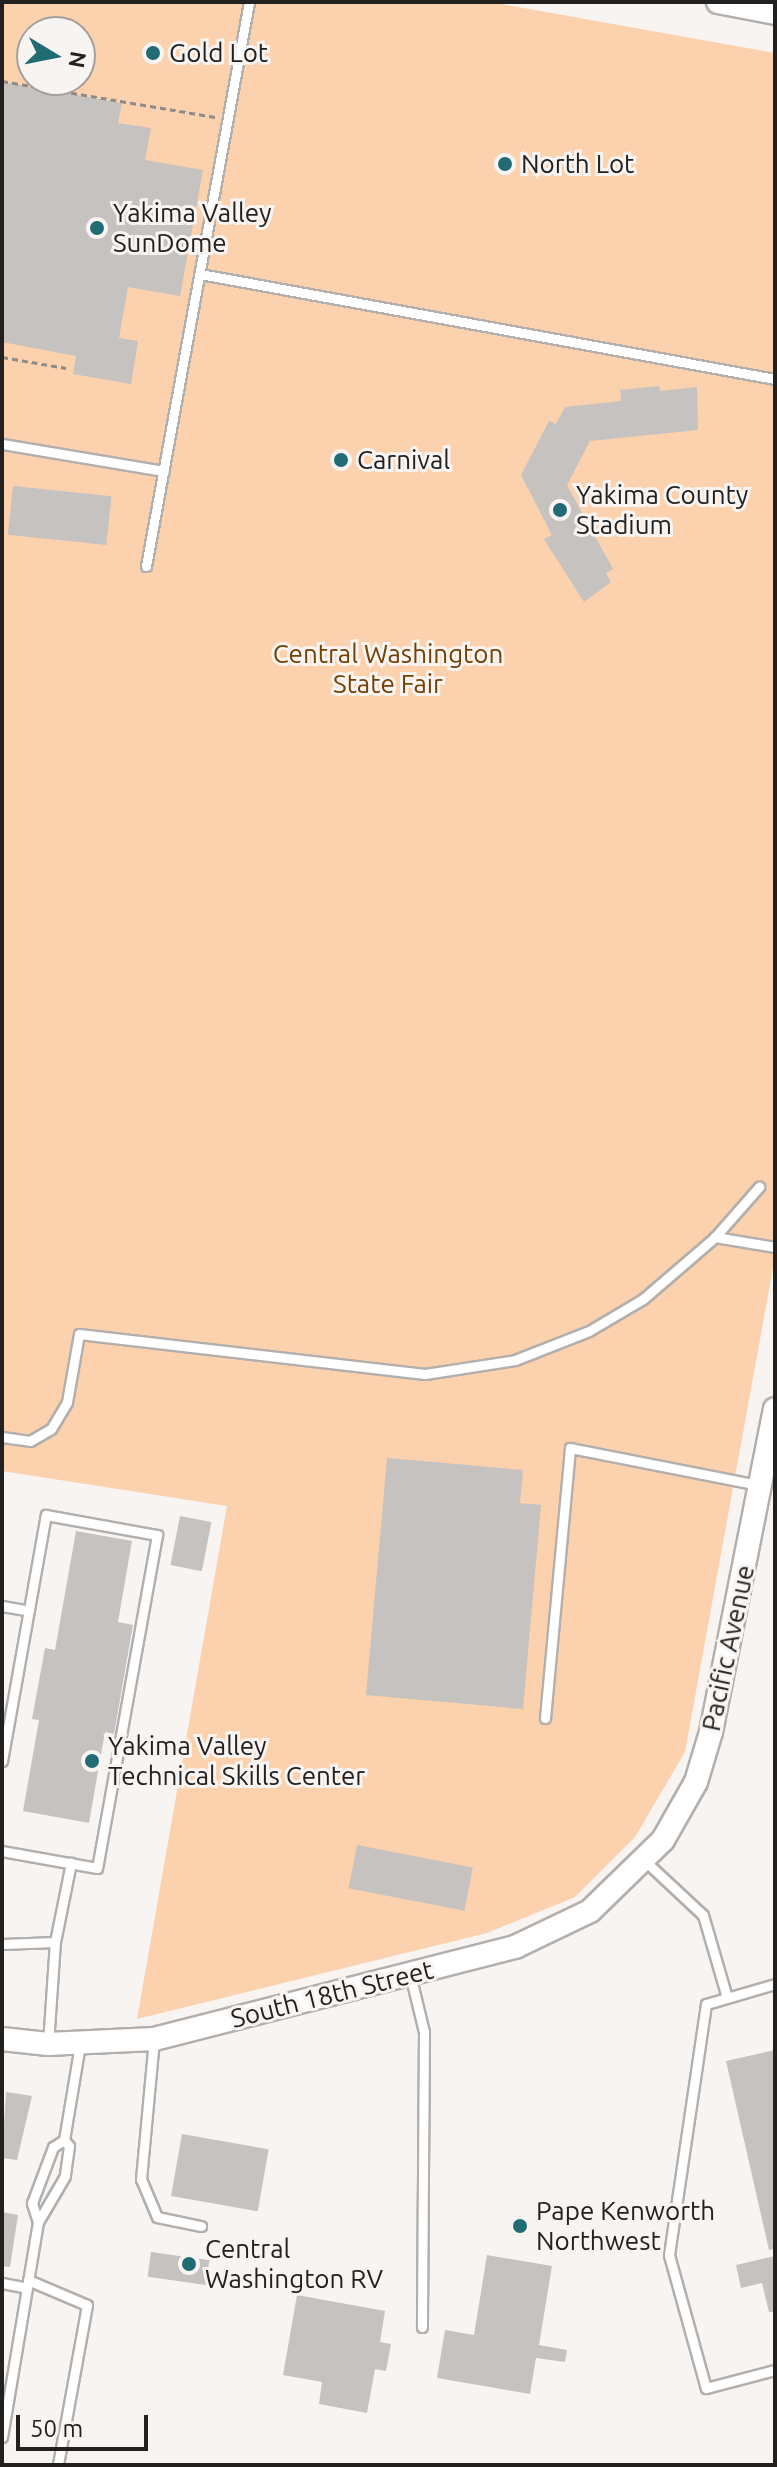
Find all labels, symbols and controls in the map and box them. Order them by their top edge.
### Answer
north arrow [16,16,96,96]
place label: Gold Lot [169,37,268,69]
marker: Gold Lot [144,44,162,62]
text: N [64,50,92,70]
place label: North Lot [521,148,634,180]
marker: North Lot [496,155,514,173]
place label: Yakima Valley SunDome [113,197,272,258]
marker: Yakima Valley SunDome [88,219,106,237]
place label: Carnival [357,444,450,476]
marker: Carnival [332,451,350,469]
place label: Yakima County Stadium [576,479,748,540]
marker: Yakima County Stadium [551,501,569,519]
park label: Central Washington State Fair [273,638,503,700]
street label: Pacific Avenue [695,1562,761,1734]
place label: Yakima Valley Technical Skills Center [108,1730,365,1792]
marker: Yakima Valley Technical Skills Center [83,1752,101,1770]
street label: South 18th Street [227,1954,437,2034]
place label: Pape Kenworth Northwest [536,2195,715,2256]
marker: Pape Kenworth Northwest [511,2217,529,2235]
place label: Central Washington RV [205,2233,383,2294]
marker: Central Washington RV [180,2255,198,2273]
scale bar [20,2399,152,2449]
text: 50 m [30,2415,83,2442]

